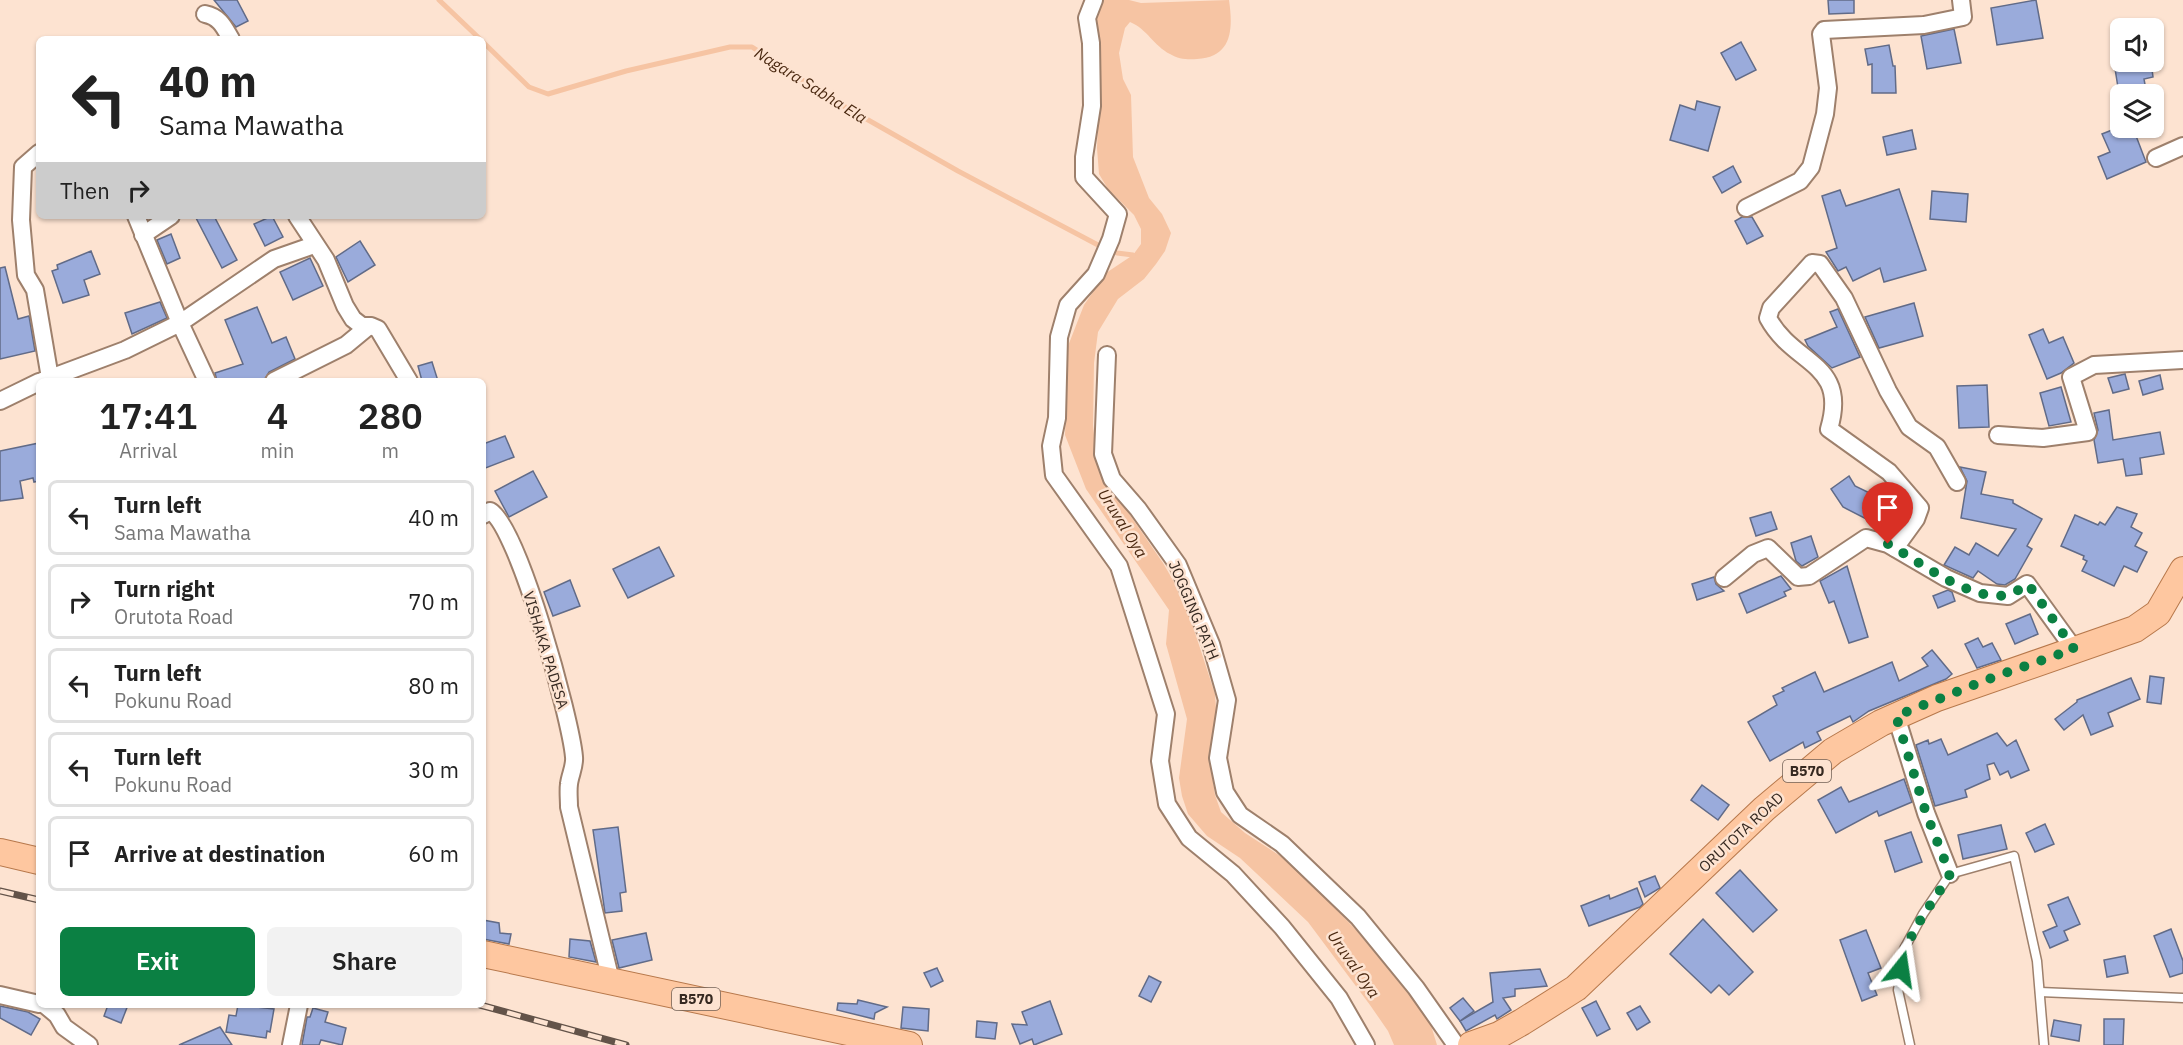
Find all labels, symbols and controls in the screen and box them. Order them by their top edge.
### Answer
map controls [2110,18,2164,138]
button: sound [2110,18,2164,72]
water label: Nagara Sabha Ela [751,42,871,128]
text: 40 m [159,54,257,109]
icon: left [60,60,138,138]
button: layers [2110,84,2164,138]
text: Sama Mawatha [159,107,344,142]
icon: right [122,174,155,207]
text: Then [60,176,110,205]
text: 17:41 [99,392,197,439]
text: 4 [267,392,288,439]
text: 280 [358,392,423,439]
text: Arrival [119,437,177,464]
text: min [261,437,294,464]
text: m [381,437,399,464]
pin [1862,482,1913,544]
water label: Uruval Oya [1094,485,1152,561]
text: Turn left [114,490,202,519]
icon: arrive [1871,491,1904,524]
icon: left [63,501,96,534]
text: 40 m [408,503,459,532]
text: Sama Mawatha [114,519,251,546]
street label: JOGGING PATH [1165,558,1223,662]
text: Turn right [114,574,215,603]
icon: right [63,585,96,618]
text: 70 m [408,587,459,616]
street label: VISHAKA PADESA [519,589,573,711]
text: Orutota Road [114,603,233,630]
text: Turn left [114,658,202,687]
icon: left [63,669,96,702]
text: 80 m [408,671,459,700]
text: Pokunu Road [114,687,232,714]
text: Turn left [114,742,202,771]
icon: left [63,753,96,786]
text: 30 m [408,755,459,784]
road number: B570 [1783,760,1831,782]
text: Pokunu Road [114,771,232,798]
street label: ORUTOTA ROAD [1695,788,1787,876]
icon: arrive [63,837,96,870]
text: Arrive at destination [114,839,325,868]
text: 60 m [408,839,459,868]
water label: Uruval Oya [1323,926,1385,1002]
button: Exit [60,927,255,996]
button: Share [267,927,462,996]
position arrow [1869,937,1933,1001]
road number: B570 [672,988,720,1010]

